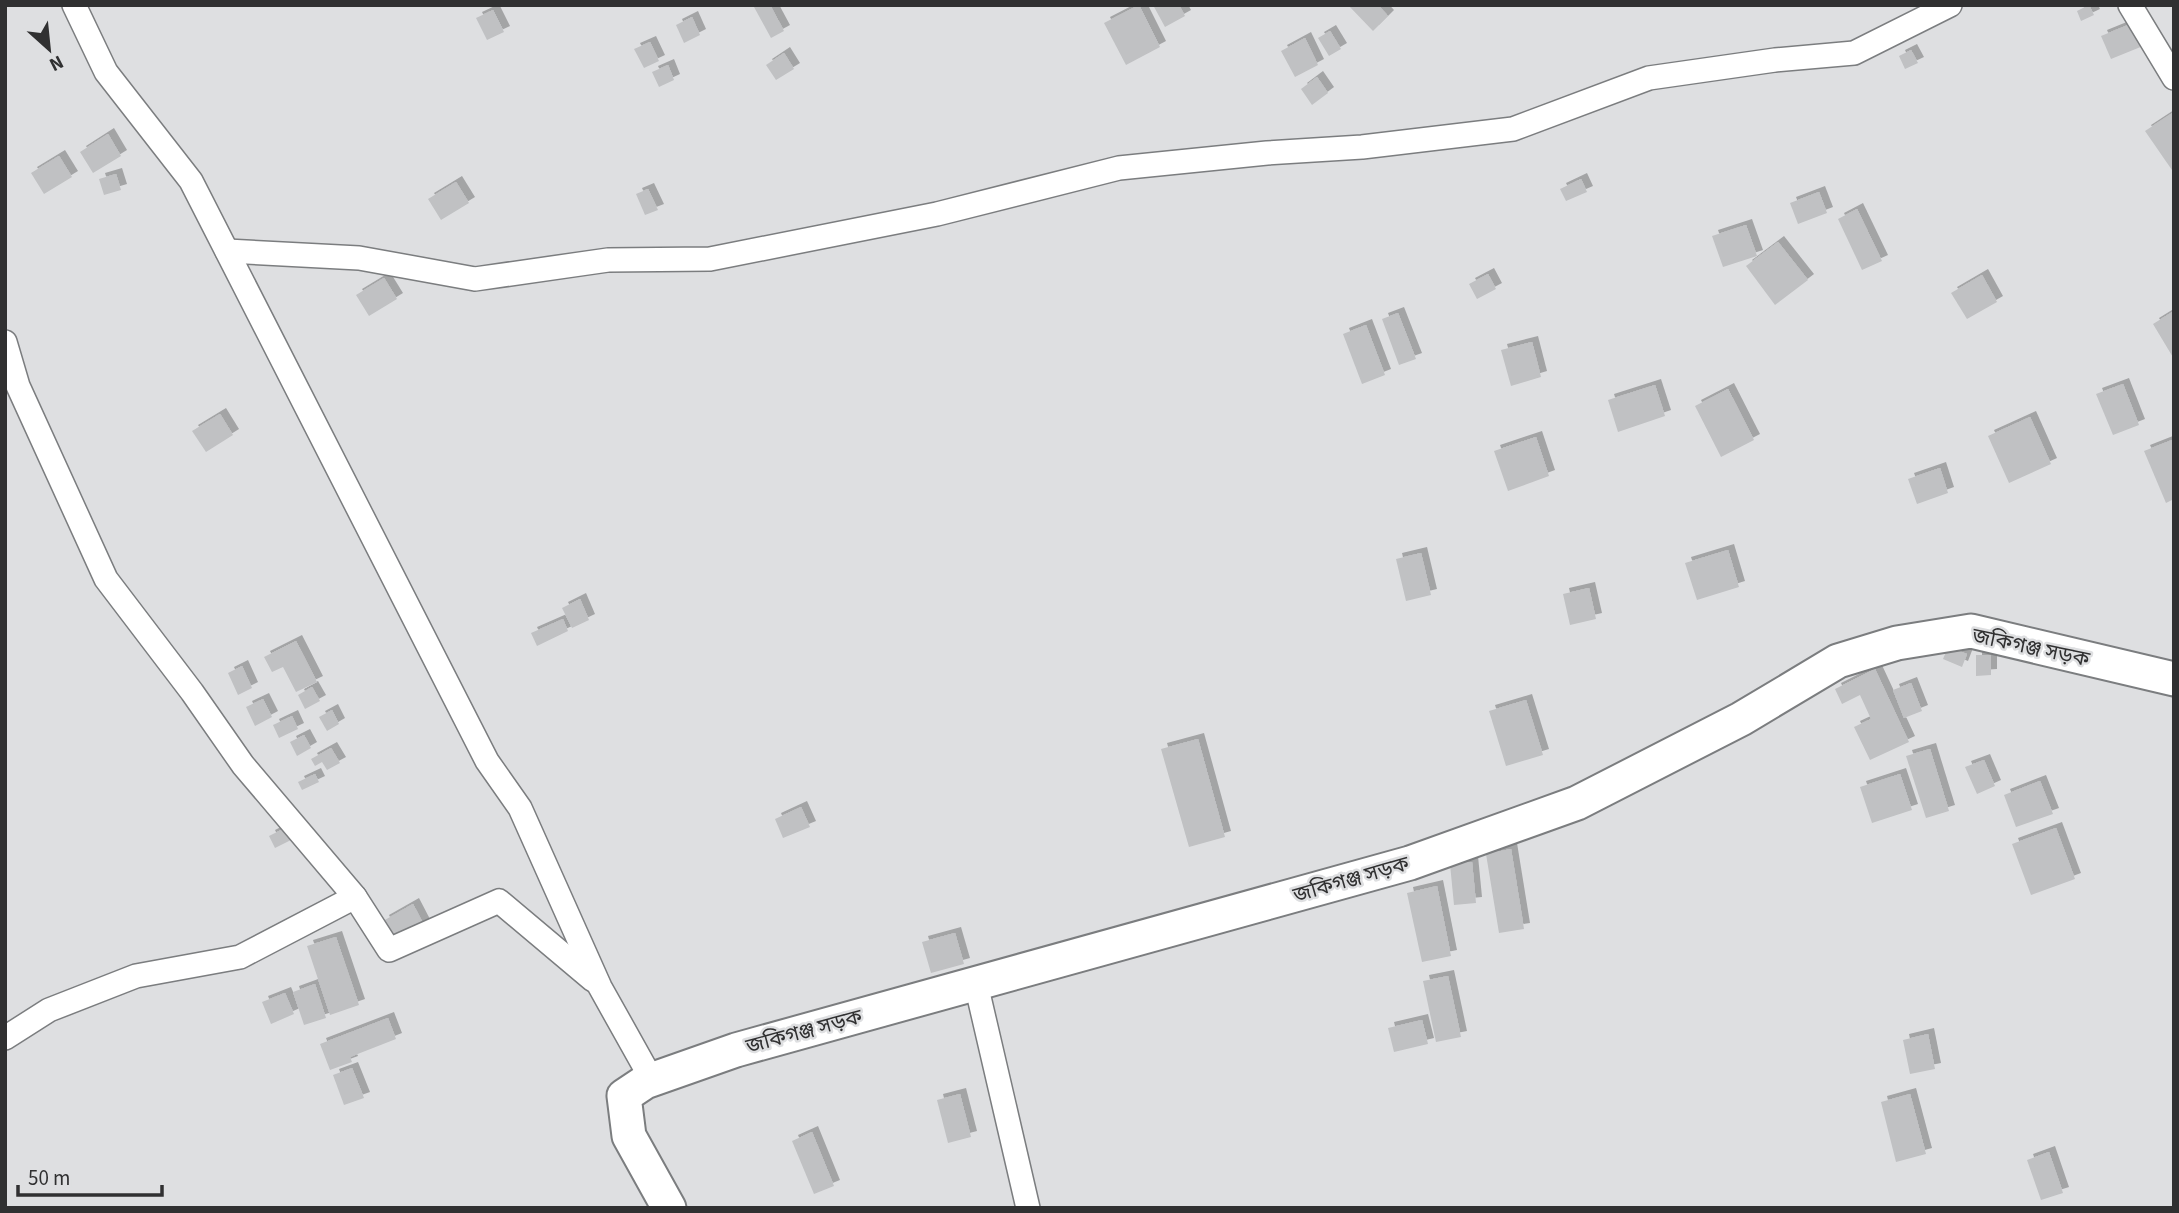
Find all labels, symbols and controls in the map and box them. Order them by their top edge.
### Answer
north arrow [14,14,84,84]
text: N [44,48,68,78]
street label: জকিগঞ্জ সড়ক [1969,620,2094,674]
street label: জকিগঞ্জ সড়ক [1289,848,1414,910]
street label: জকিগঞ্জ সড়ক [741,1001,867,1061]
scale bar [18,1154,161,1198]
text: 50 m [28,1163,70,1193]

